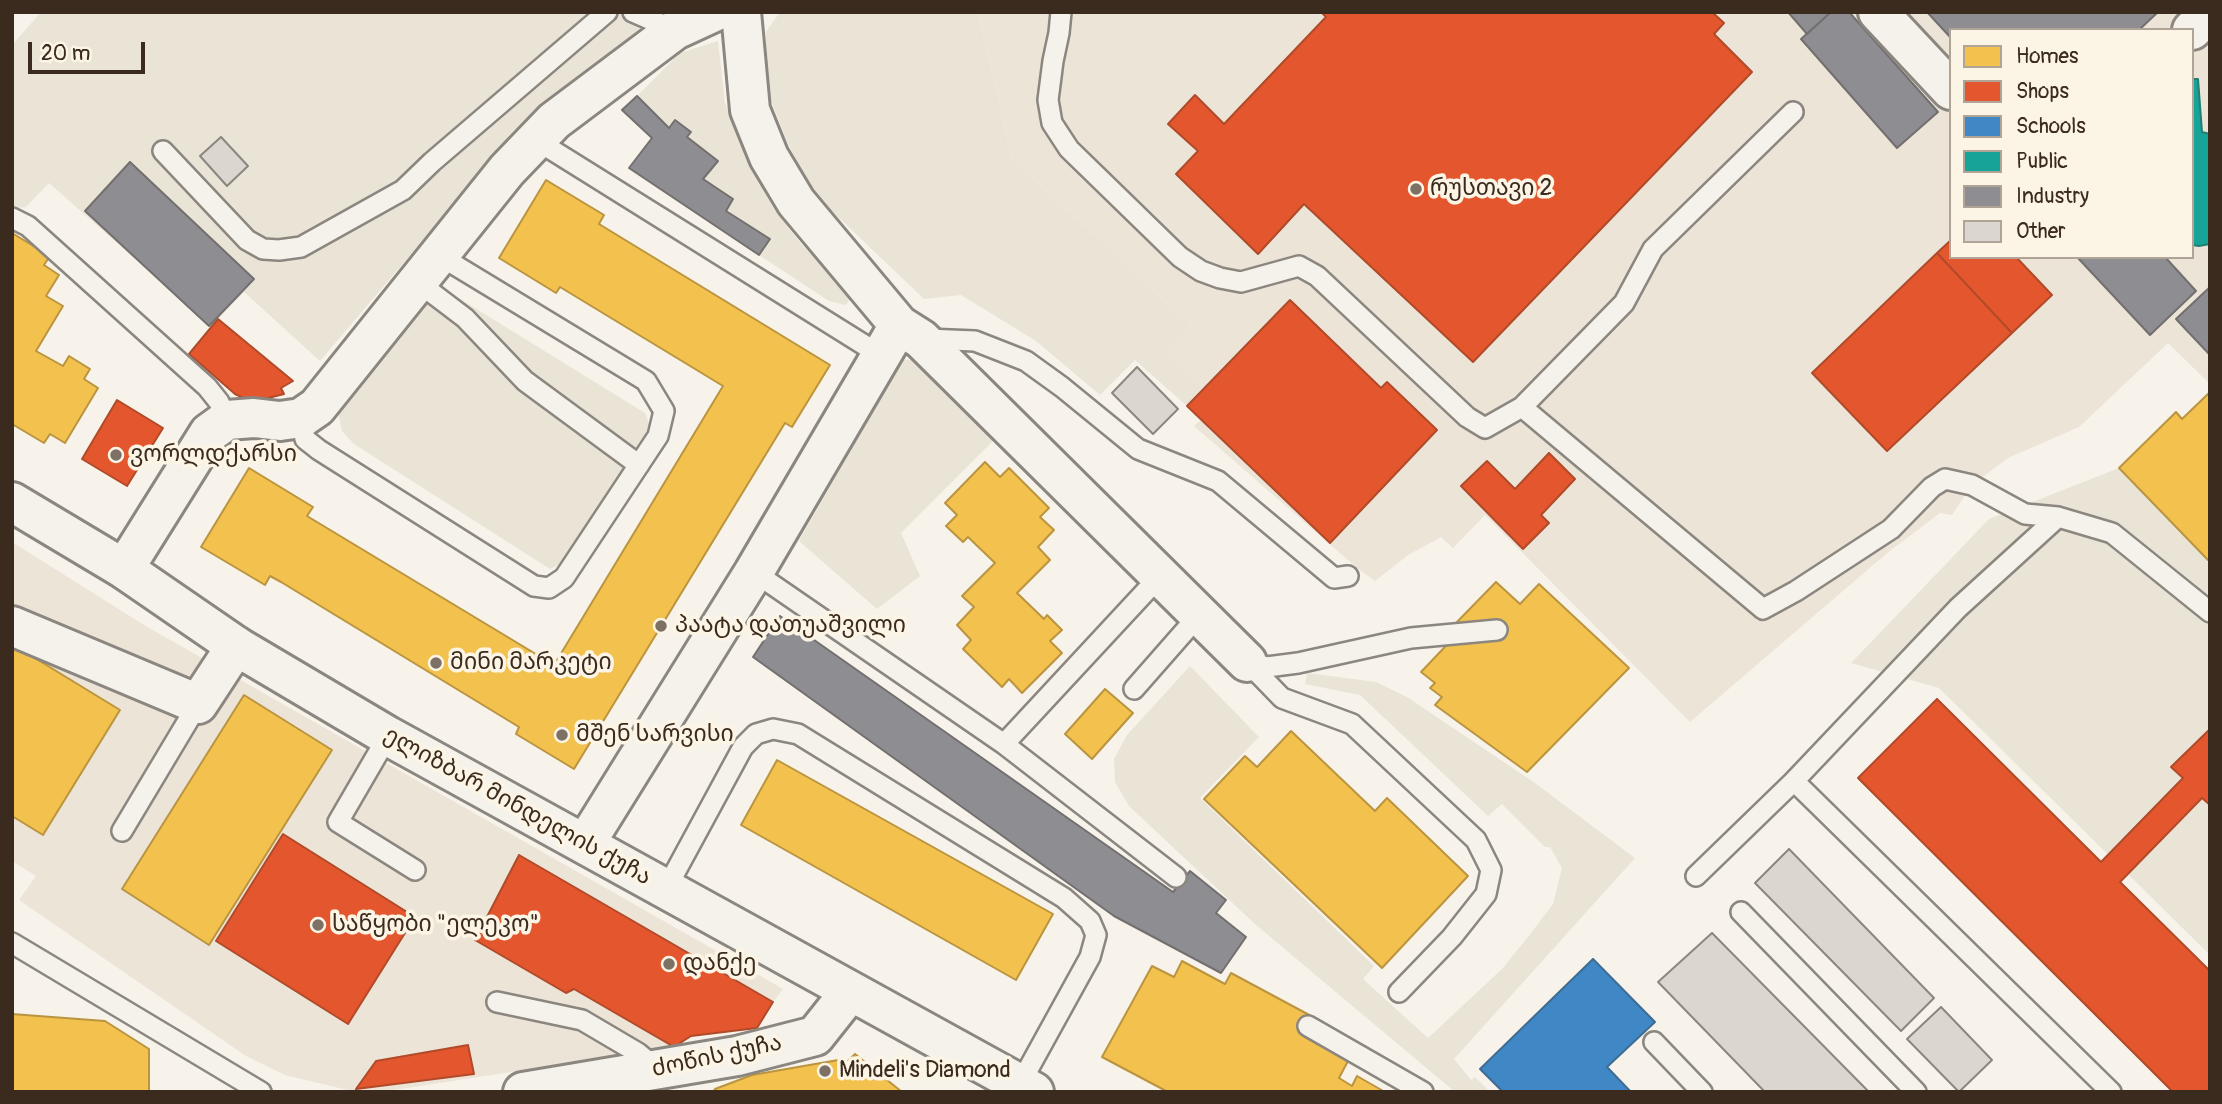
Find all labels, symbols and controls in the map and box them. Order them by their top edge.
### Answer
scale bar [32,28,149,72]
legend [1949,28,2194,259]
text: 20 m [41,40,90,67]
text: Homes [2016,43,2078,70]
text: Shops [2016,78,2069,105]
text: Schools [2016,113,2086,140]
text: Public [2016,148,2068,175]
place label: რუსთავი 2 [1430,175,1552,203]
marker: რუსთავი 2 [1408,181,1424,197]
text: Industry [2016,183,2089,210]
text: Other [2016,218,2066,245]
place label: ვორლდქარსი [130,441,297,469]
marker: ვორლდქარსი [108,447,124,463]
place label: პაატა დათუაშვილი [675,612,906,640]
marker: პაატა დათუაშვილი [653,618,669,634]
place label: მინი მარკეტი [450,649,612,677]
marker: მინი მარკეტი [428,655,444,671]
place label: მშენ სარვისი [576,721,734,749]
street label: ელიზბარ მინდელის ქუჩა [379,722,655,892]
marker: მშენ სარვისი [554,727,570,743]
place label: საწყობი "ელეკო" [332,911,539,939]
marker: საწყობი "ელეკო" [310,917,326,933]
place label: დანქე [683,950,757,978]
marker: დანქე [661,956,677,972]
street label: ძოწის ქუჩა [649,1030,785,1084]
place label: Mindeli's Diamond [839,1057,1011,1085]
marker: Mindeli's Diamond [817,1063,833,1079]

